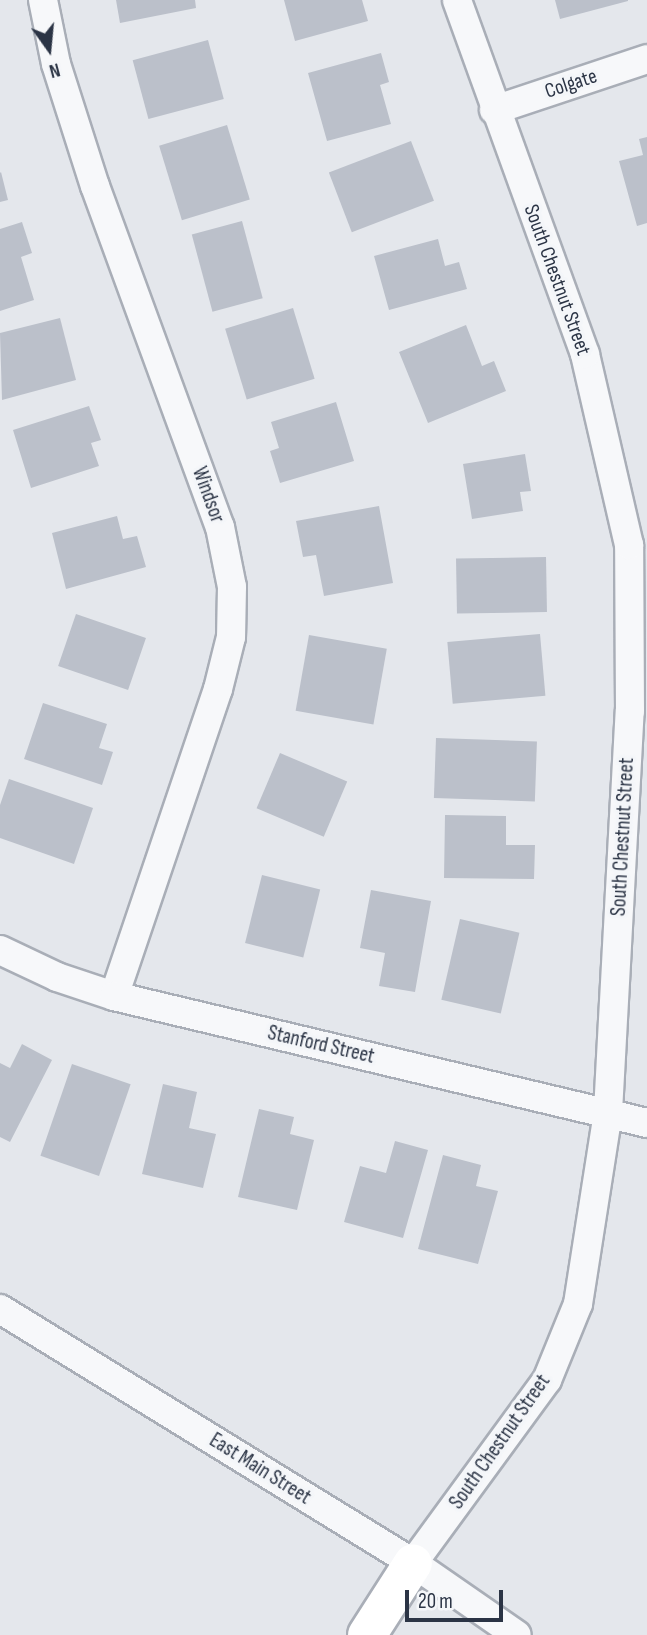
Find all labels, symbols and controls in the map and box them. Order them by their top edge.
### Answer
north arrow [14,14,84,84]
text: N [47,57,62,82]
street label: Colgate [542,64,600,104]
street label: South Chestnut Street [518,201,596,359]
street label: Windsor [186,464,230,526]
street label: South Chestnut Street [606,757,640,917]
street label: Stanford Street [265,1020,377,1070]
street label: South Chestnut Street [444,1370,556,1514]
street label: East Main Street [205,1428,315,1510]
scale bar [409,1576,507,1620]
text: 20 m [418,1589,453,1614]

